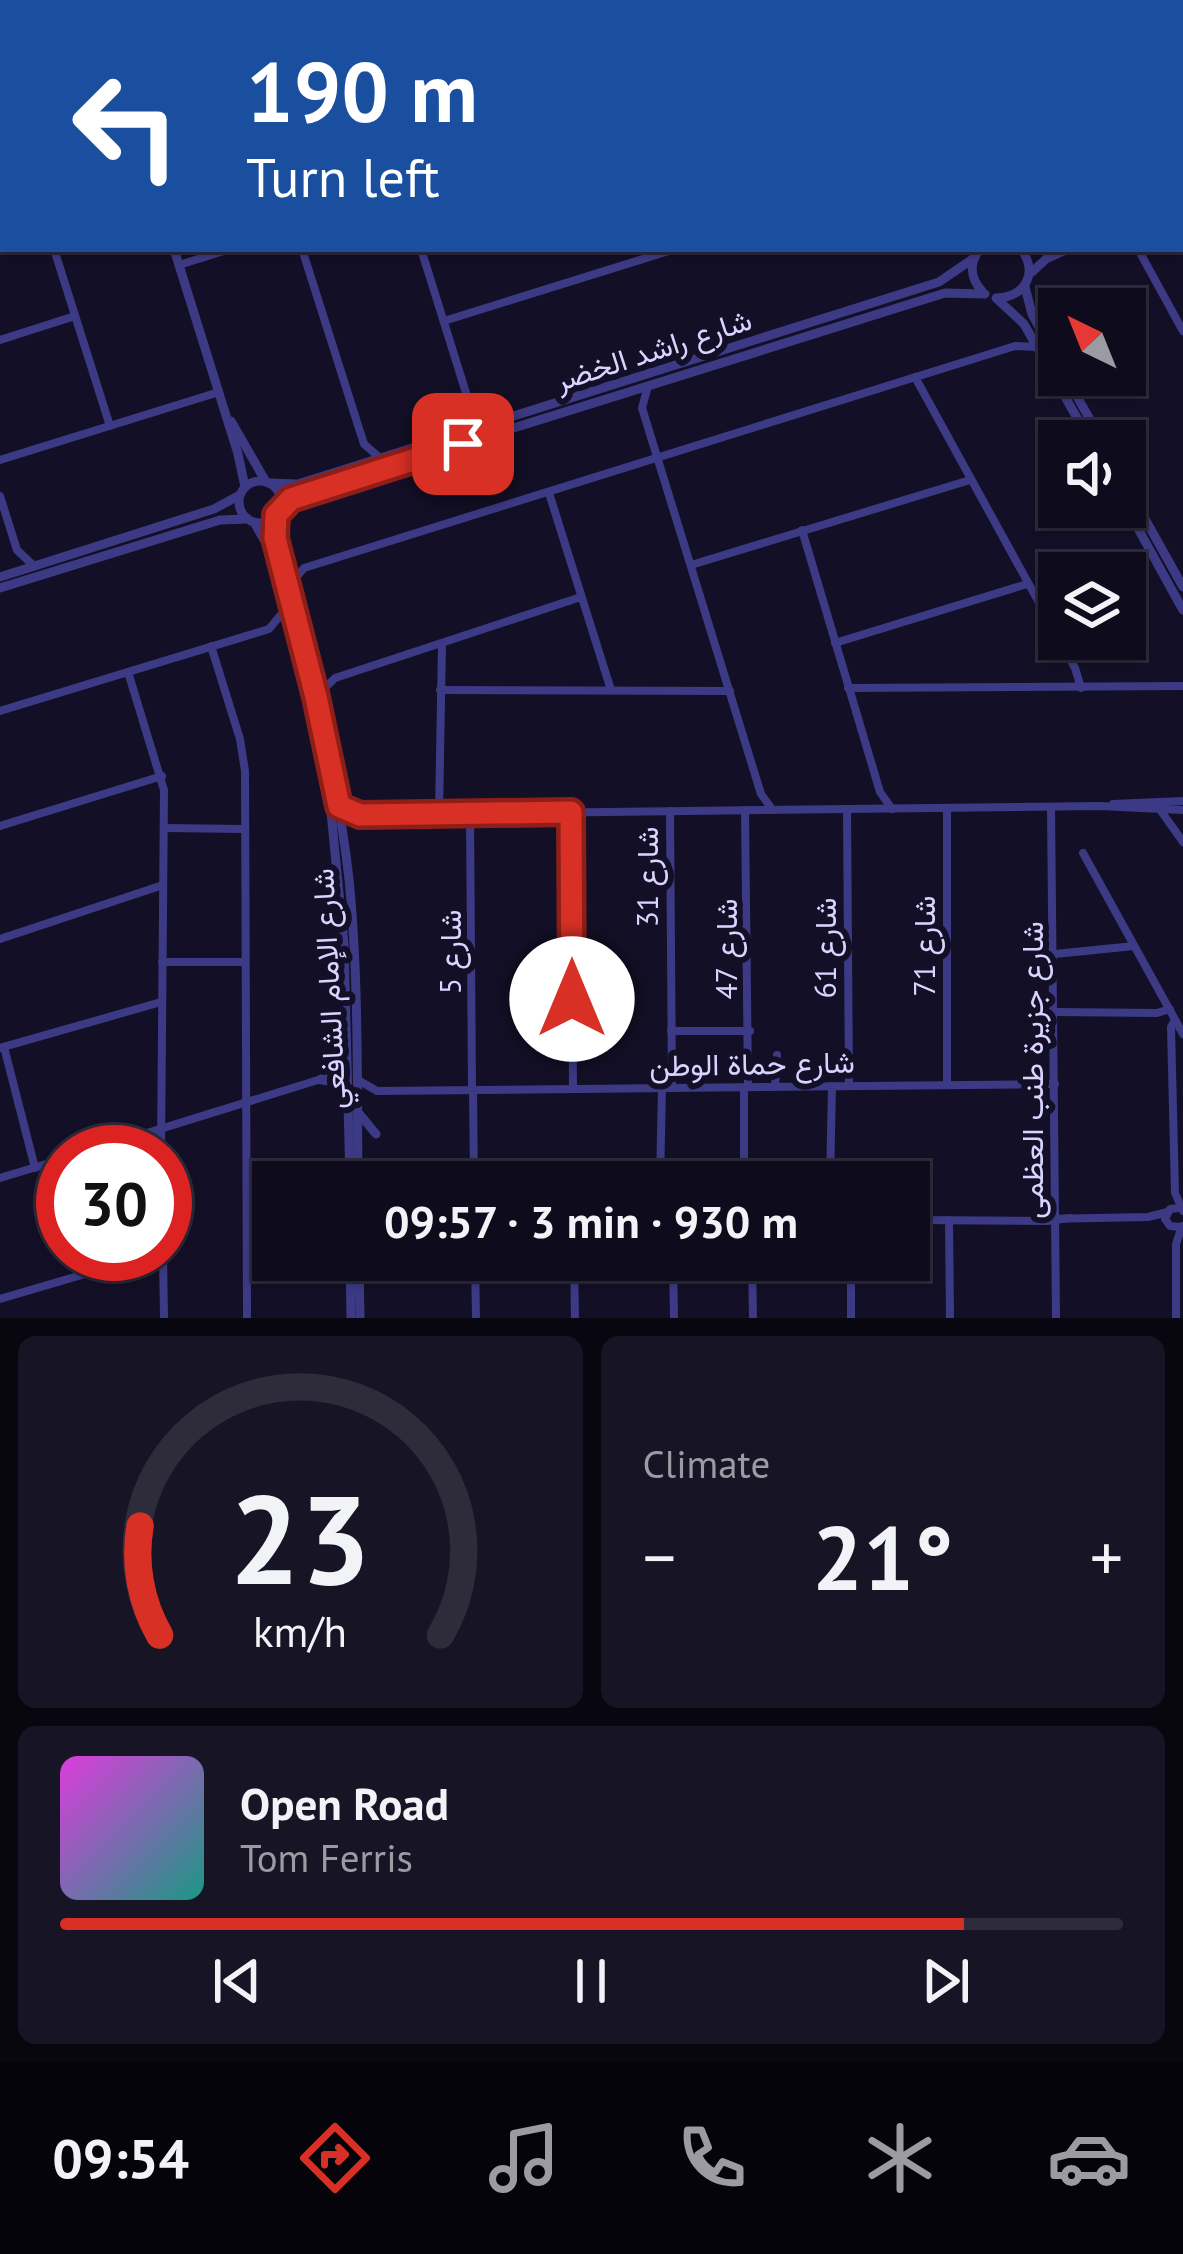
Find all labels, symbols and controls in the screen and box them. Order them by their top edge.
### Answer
text: 190 m [246,36,478,145]
icon: left [48,48,204,204]
text: Turn left [246,142,440,212]
north arrow [1038,288,1146,396]
map controls [1038,288,1146,660]
street label: شارع راشد الخضر [549,299,757,401]
pin [412,393,514,495]
icon: arrive [430,411,496,477]
button: sound [1038,420,1146,528]
button: layers [1038,552,1146,660]
street label: شارع 31 [627,826,668,928]
street label: شارع الإمام الشافعي [302,867,360,1110]
street label: شارع 71 [904,895,945,997]
street label: شارع 61 [805,897,846,999]
street label: شارع 47 [706,898,747,1000]
street label: شارع 5 [430,910,471,994]
street label: شارع جزيرة طنب العظمى [1012,921,1053,1219]
position arrow [509,936,635,1062]
street label: شارع حماة الوطن [649,1042,855,1086]
speed limit sign: 30 [36,1125,192,1281]
text: 09:57 · 3 min · 930 m [384,1192,798,1250]
text: Climate [643,1438,770,1489]
text: 23 [229,1457,371,1618]
text: 21° [812,1498,953,1615]
text: − [643,1514,676,1599]
text: + [1090,1514,1123,1599]
text: km/h [253,1603,347,1659]
text: Open Road [240,1774,449,1832]
text: Tom Ferris [240,1832,413,1883]
icon: previous [204,1948,270,2014]
icon: pause [558,1948,624,2014]
icon: next [913,1948,979,2014]
icon: directions [293,2116,377,2200]
icon: music [482,2116,566,2200]
icon: phone [670,2116,754,2200]
icon: climate [858,2116,942,2200]
icon: car [1047,2116,1131,2200]
text: 09:54 [52,2123,189,2193]

